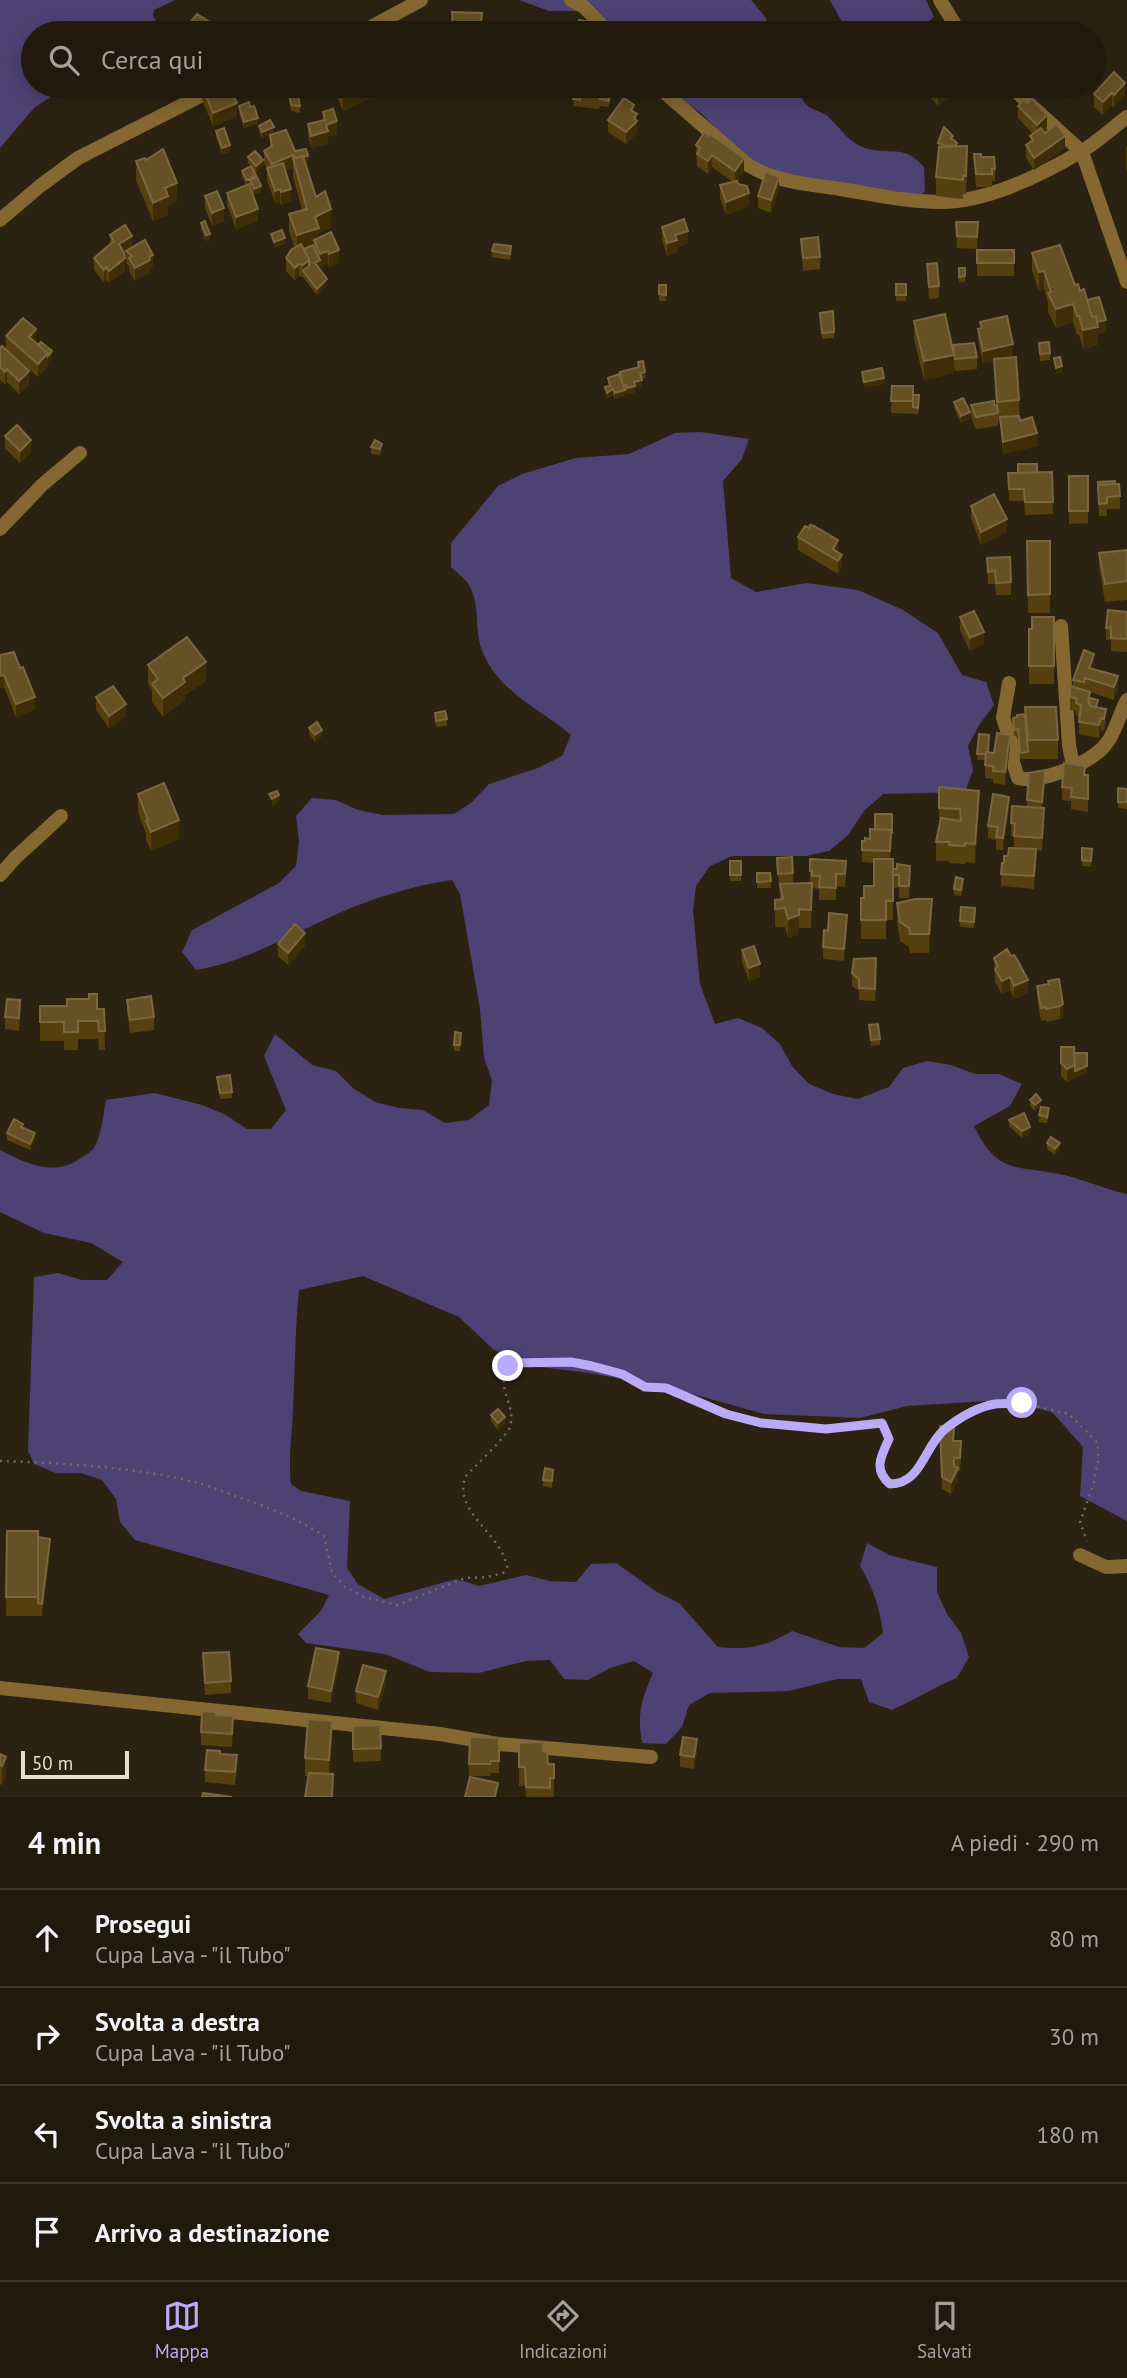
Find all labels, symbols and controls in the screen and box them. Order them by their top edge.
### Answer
search box [21,21,1106,98]
icon: search [45,41,83,79]
text: Cerca qui [101,43,204,76]
route end [492,1350,523,1381]
route start [1006,1387,1037,1418]
scale bar [21,1748,130,1780]
text: 50 m [32,1751,73,1775]
text: 4 min [28,1823,101,1862]
text: A piedi · 290 m [951,1828,1099,1857]
text: Prosegui [95,1907,191,1940]
icon: ahead [28,1919,66,1957]
text: 80 m [1049,1924,1099,1953]
text: Cupa Lava - "il Tubo" [95,1940,291,1969]
text: Svolta a destra [95,2005,260,2038]
icon: right [28,2017,66,2055]
text: 30 m [1049,2022,1099,2051]
text: Cupa Lava - "il Tubo" [95,2038,291,2067]
text: Svolta a sinistra [95,2103,272,2136]
icon: left [28,2115,66,2153]
text: 180 m [1037,2120,1099,2149]
text: Cupa Lava - "il Tubo" [95,2136,291,2165]
icon: arrive [28,2213,66,2251]
text: Arrivo a destinazione [95,2216,330,2249]
tab: Mappa [155,2297,209,2363]
tab: Indicazioni [519,2297,607,2363]
tab: Salvati [917,2297,972,2363]

